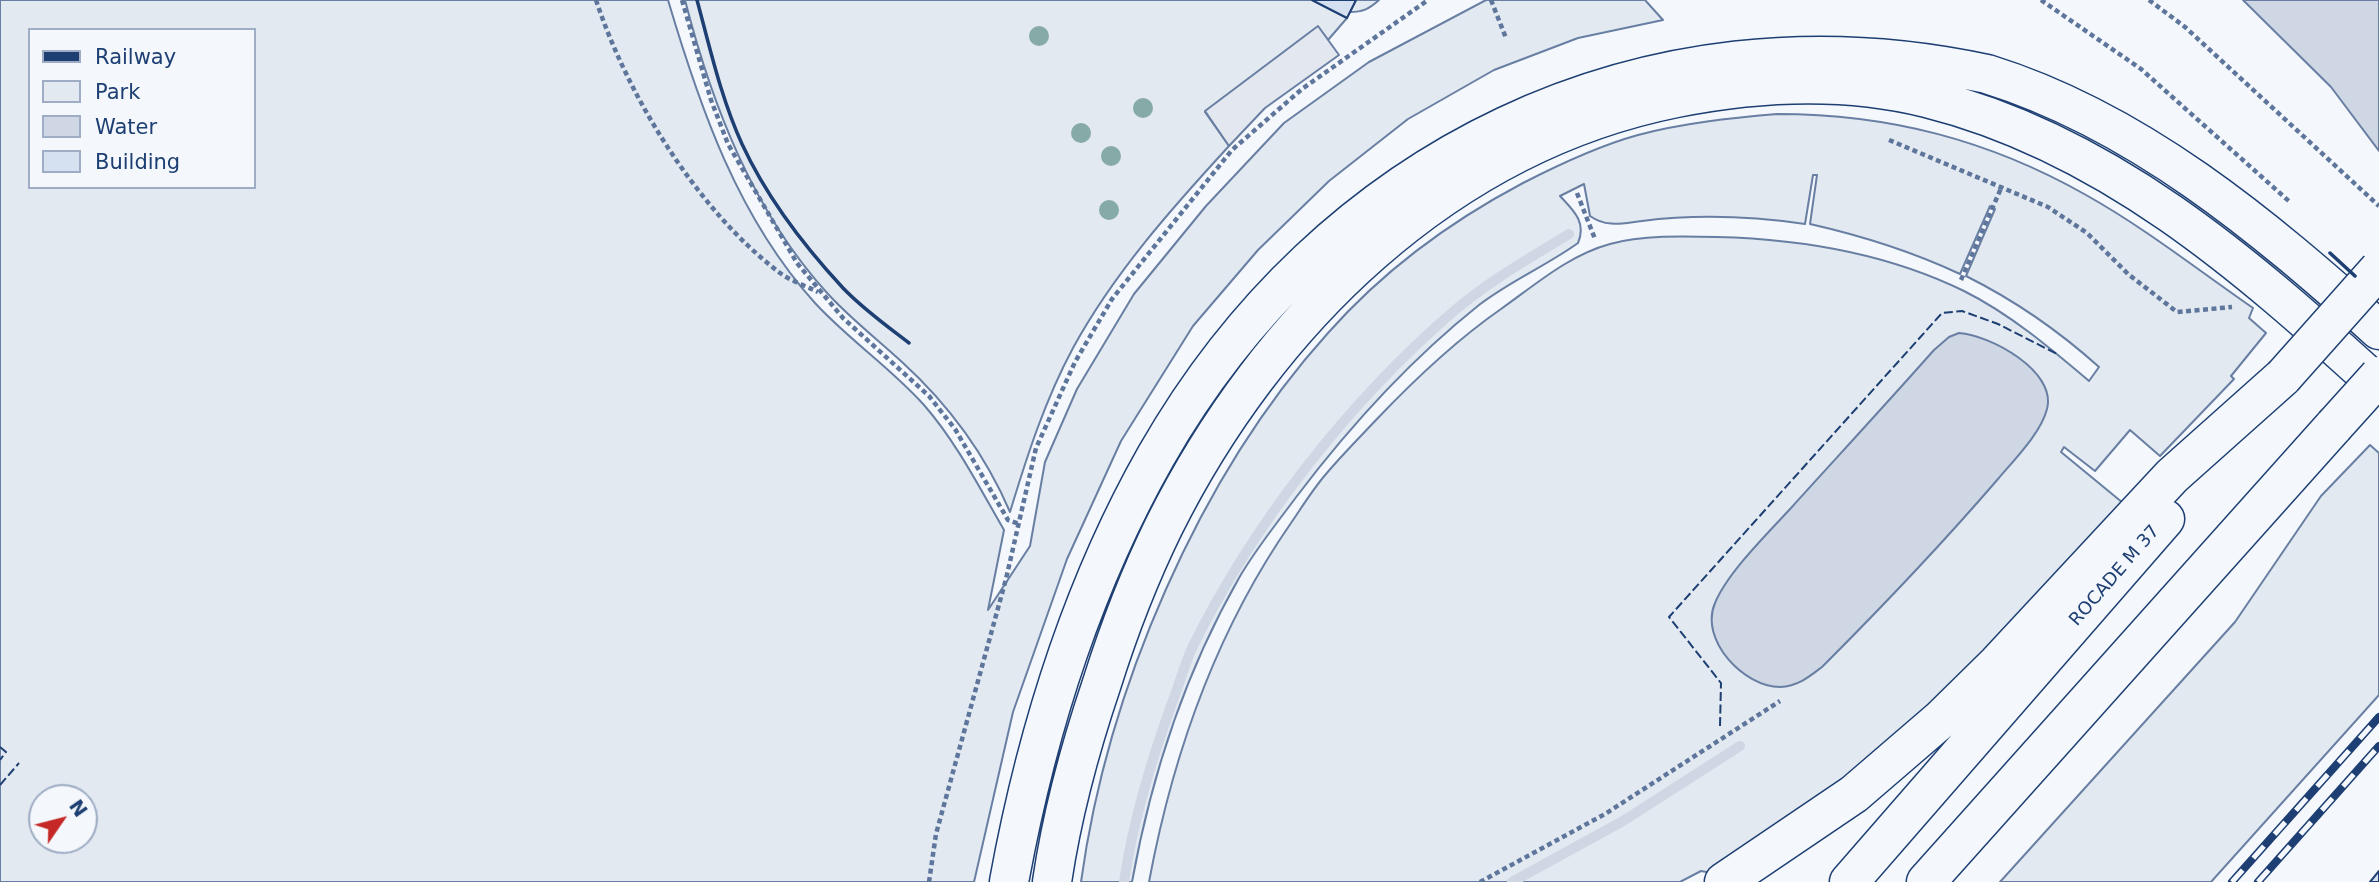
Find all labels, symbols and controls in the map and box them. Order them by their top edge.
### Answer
legend [28,28,256,189]
text: Railway [95,45,176,69]
text: Park [95,80,140,104]
text: Water [95,115,157,139]
text: Building [95,150,180,174]
street label: ROCADE M 37 [2065,521,2165,631]
north arrow [28,784,98,854]
text: N [65,795,92,821]

